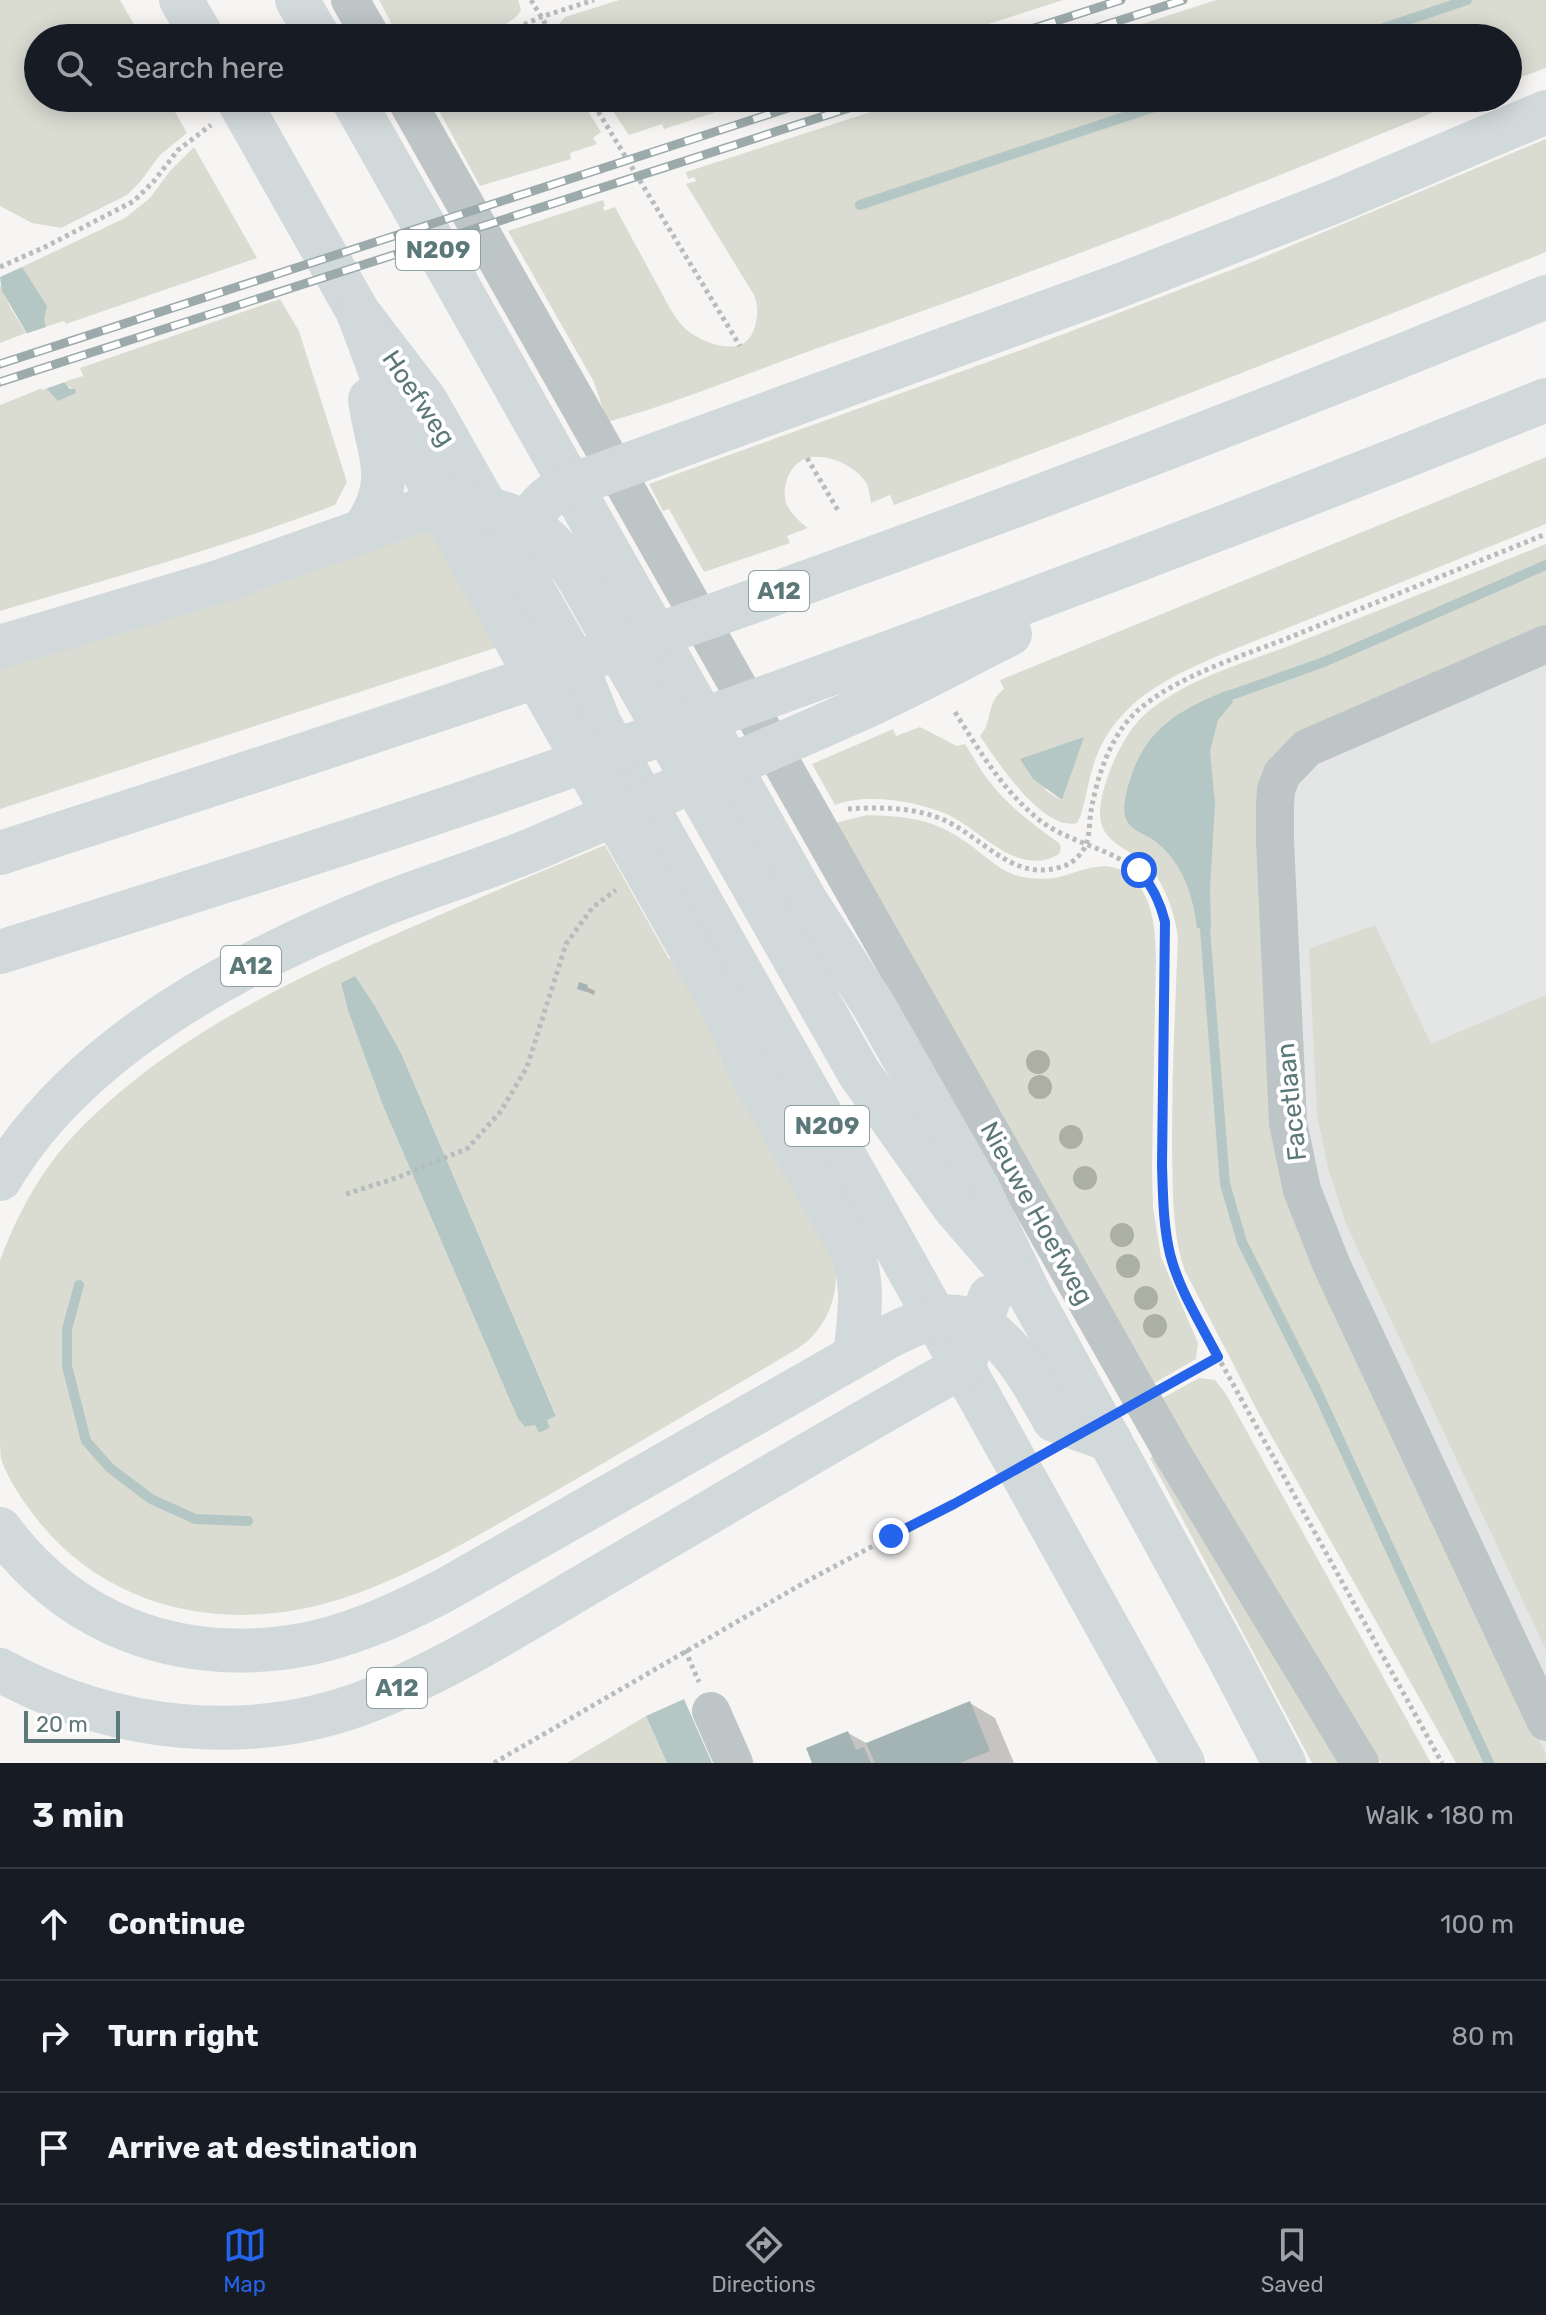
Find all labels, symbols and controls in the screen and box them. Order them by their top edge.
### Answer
search box [24,24,1522,112]
icon: search [52,46,96,90]
text: Search here [116,50,284,86]
road number: N209 [396,230,480,270]
street label: Hoefweg [375,345,462,452]
road number: A12 [749,571,809,611]
route start [1121,852,1157,888]
road number: A12 [221,946,281,986]
street label: Facetlaan [1270,1041,1313,1163]
road number: N209 [785,1106,869,1146]
street label: Nieuwe Hoefweg [973,1116,1100,1310]
route end [873,1518,909,1554]
road number: A12 [367,1668,427,1708]
scale bar [24,1707,120,1743]
text: 20 m [36,1711,88,1738]
text: 3 min [32,1795,124,1836]
text: Walk · 180 m [1365,1800,1514,1831]
icon: ahead [32,1902,76,1946]
text: Continue [108,1906,245,1942]
text: 100 m [1440,1909,1514,1940]
icon: right [32,2014,76,2058]
text: Turn right [108,2018,259,2054]
text: 80 m [1451,2021,1514,2052]
icon: arrive [32,2126,76,2170]
text: Arrive at destination [108,2130,418,2166]
tab: Map [223,2223,267,2298]
tab: Directions [712,2223,816,2298]
tab: Saved [1261,2223,1324,2298]

